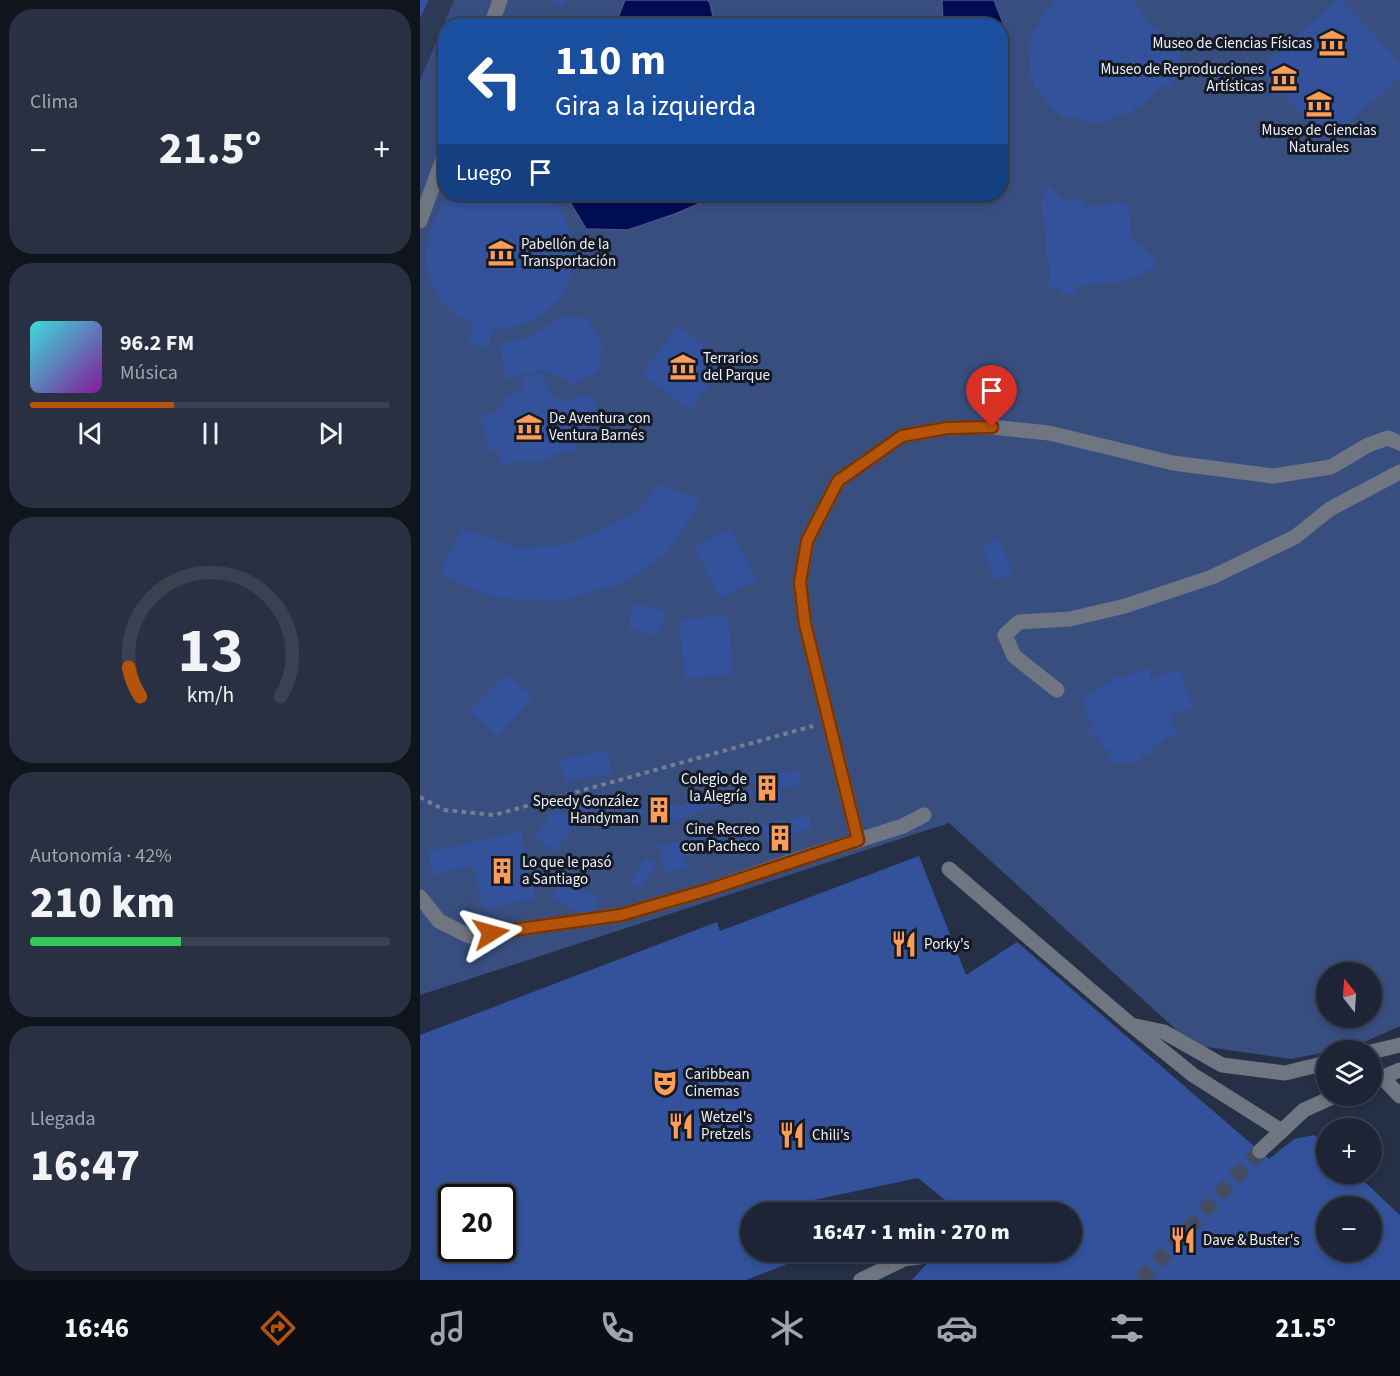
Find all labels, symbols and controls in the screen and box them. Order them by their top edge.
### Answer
museum icon: Museo de Ciencias Físicas [1317,28,1347,58]
text: 110 m [555,31,666,91]
place label: Museo de Ciencias Físicas [1152,33,1312,54]
icon: left [456,42,534,120]
place label: Museo de Reproducciones Artísticas [1100,59,1264,97]
museum icon: Museo de Reproducciones Artísticas [1269,63,1299,93]
text: Gira a la izquierda [555,87,756,126]
text: Clima [30,88,78,116]
museum icon: Museo de Ciencias Naturales [1304,89,1334,119]
text: 21.5° [159,117,261,181]
place label: Museo de Ciencias Naturales [1262,120,1376,158]
text: − [30,127,46,174]
text: + [374,127,390,174]
icon: arrive [524,156,557,189]
text: Luego [456,157,512,189]
place label: Pabellón de la Transportación [521,234,616,272]
museum icon: Pabellón de la Transportación [486,238,516,268]
text: 96.2 FM [120,327,194,359]
place label: Terrarios del Parque [703,348,770,386]
museum icon: Terrarios del Parque [668,352,698,382]
text: Música [120,359,178,387]
pin [966,365,1017,427]
icon: arrive [975,374,1008,407]
place label: De Aventura con Ventura Barnés [549,408,651,446]
museum icon: De Aventura con Ventura Barnés [514,412,544,442]
icon: previous [74,417,107,450]
icon: pause [194,417,227,450]
icon: next [314,417,347,450]
text: 13 [177,607,243,696]
text: km/h [186,680,234,711]
place label: Colegio de la Alegría [681,769,747,807]
building icon: Colegio de la Alegría [752,773,782,803]
place label: Speedy González Handyman [533,791,639,829]
building icon: Speedy González Handyman [644,795,674,825]
place label: Cine Recreo con Pacheco [682,819,760,857]
building icon: Cine Recreo con Pacheco [765,823,795,853]
text: Autonomía · 42% [30,842,172,870]
place label: Lo que le pasó a Santiago [522,852,612,890]
building icon: Lo que le pasó a Santiago [487,856,517,886]
text: 210 km [30,871,175,935]
position arrow [459,901,523,965]
restaurant icon: Porky's [889,929,919,959]
place label: Porky's [924,934,970,955]
north arrow [1316,962,1382,1028]
map controls [1316,962,1382,1262]
button: layers [1316,1040,1382,1106]
place label: Caribbean Cinemas [685,1064,750,1102]
theatre icon: Caribbean Cinemas [650,1068,680,1098]
text: Llegada [30,1105,96,1133]
place label: Wetzel's Pretzels [701,1107,752,1145]
restaurant icon: Wetzel's Pretzels [666,1111,696,1141]
button: + [1316,1118,1382,1184]
restaurant icon: Chili's [777,1120,807,1150]
place label: Chili's [812,1125,850,1146]
text: 16:47 [30,1134,140,1198]
speed limit sign: 20 [438,1184,516,1262]
button: − [1316,1196,1382,1262]
text: 16:47 · 1 min · 270 m [812,1216,1010,1248]
restaurant icon: Dave & Buster's [1168,1225,1198,1255]
place label: Dave & Buster's [1203,1230,1300,1251]
icon: directions [257,1307,299,1349]
icon: music [427,1307,469,1349]
icon: phone [596,1307,638,1349]
icon: climate [766,1307,808,1349]
icon: car [936,1307,978,1349]
icon: filters [1106,1307,1148,1349]
text: 16:46 [64,1309,129,1348]
text: 21.5° [1275,1309,1336,1348]

